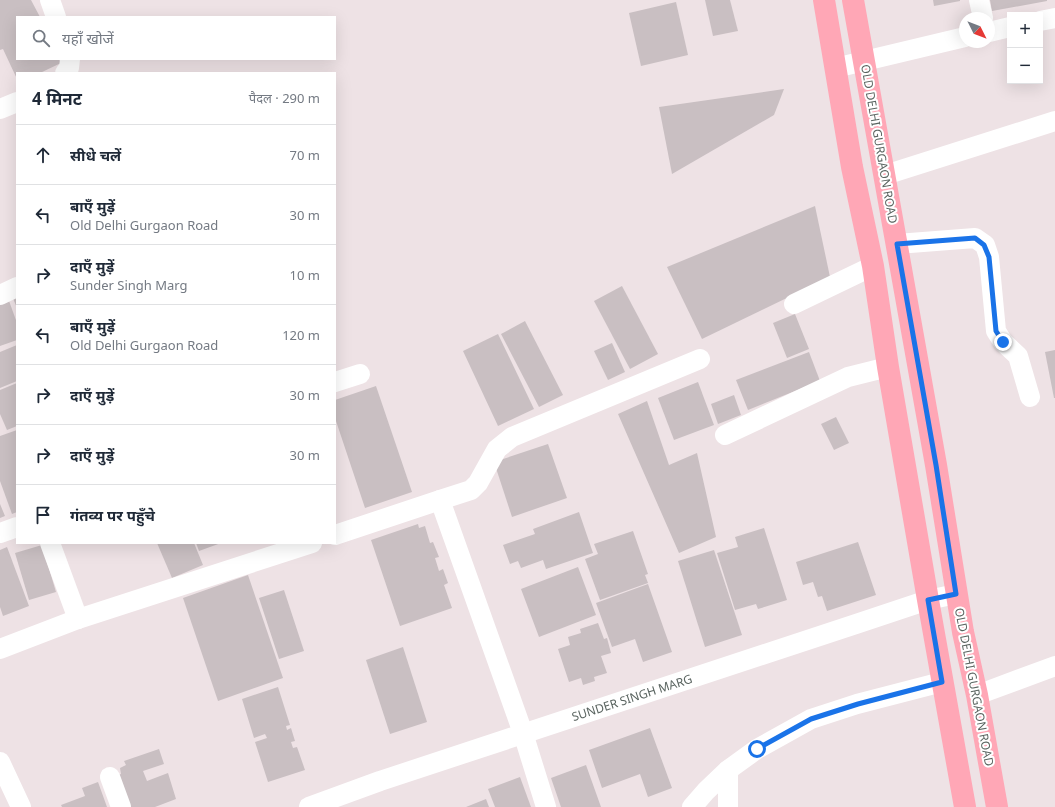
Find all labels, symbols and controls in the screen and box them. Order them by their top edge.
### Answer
north arrow [959,12,995,48]
map controls [1007,12,1043,84]
button: + [1007,12,1043,48]
search box [16,16,336,60]
icon: search [30,27,52,49]
text: यहाँ खोजें [62,28,114,48]
button: − [1007,48,1043,84]
street label: OLD DELHI GURGAON ROAD [857,63,902,225]
text: 4 मिनट [32,87,82,110]
text: पैदल · 290 m [249,89,320,107]
icon: ahead [32,144,54,166]
text: सीधे चलें [70,145,121,165]
text: 70 m [290,146,320,164]
text: बाएँ मुड़ें [70,196,115,216]
icon: left [32,204,54,226]
text: 30 m [290,206,320,224]
text: Old Delhi Gurgaon Road [70,216,218,234]
text: दाएँ मुड़ें [70,256,114,276]
icon: right [32,264,54,286]
text: 10 m [290,266,320,284]
text: Sunder Singh Marg [70,276,188,294]
text: बाएँ मुड़ें [70,316,115,336]
icon: left [32,324,54,346]
text: 120 m [282,326,320,344]
route end [994,333,1012,351]
text: Old Delhi Gurgaon Road [70,336,218,354]
icon: right [32,384,54,406]
text: दाएँ मुड़ें [70,385,114,405]
text: 30 m [290,386,320,404]
icon: right [32,444,54,466]
text: दाएँ मुड़ें [70,445,114,465]
text: 30 m [290,446,320,464]
icon: arrive [32,504,54,526]
text: गंतव्य पर पहुँचे [70,505,155,525]
street label: OLD DELHI GURGAON ROAD [951,606,998,768]
street label: SUNDER SINGH MARG [569,670,694,725]
route start [748,740,766,758]

